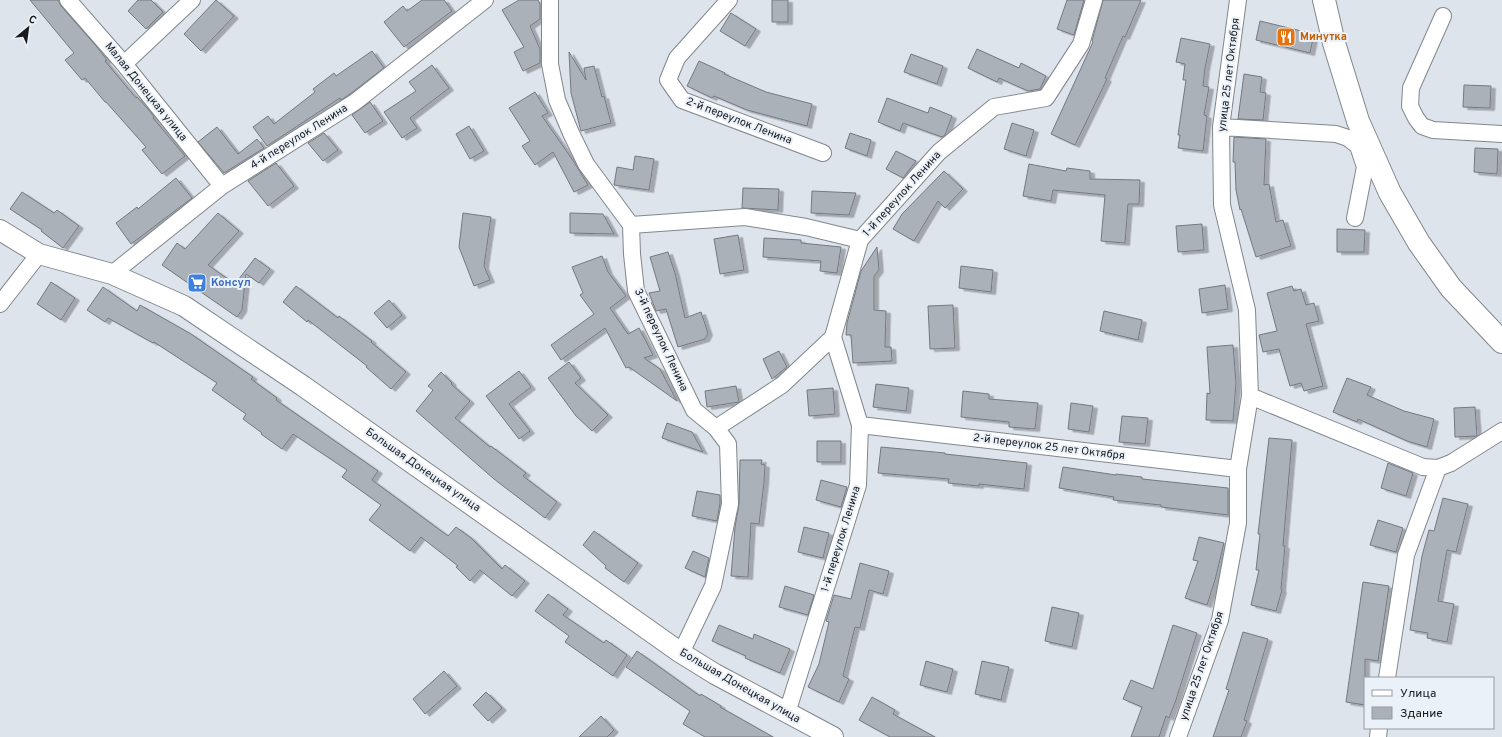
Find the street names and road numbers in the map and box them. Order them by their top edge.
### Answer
street label: улица 25 лет Октября [1215,17,1243,133]
street label: Малая Донецкая улица [102,40,190,144]
street label: 2-й переулок Ленина [684,94,794,148]
street label: 4-й переулок Ленина [248,101,351,173]
street label: 1-й переулок Ленина [860,148,944,240]
street label: 3-й переулок Ленина [631,286,691,394]
street label: Большая Донецкая улица [363,425,483,515]
street label: 2-й переулок 25 лет Октября [972,431,1126,463]
street label: 1-й переулок Ленина [818,484,864,594]
street label: улица 25 лет Октября [1177,609,1227,723]
street label: Большая Донецкая улица [677,646,803,726]

